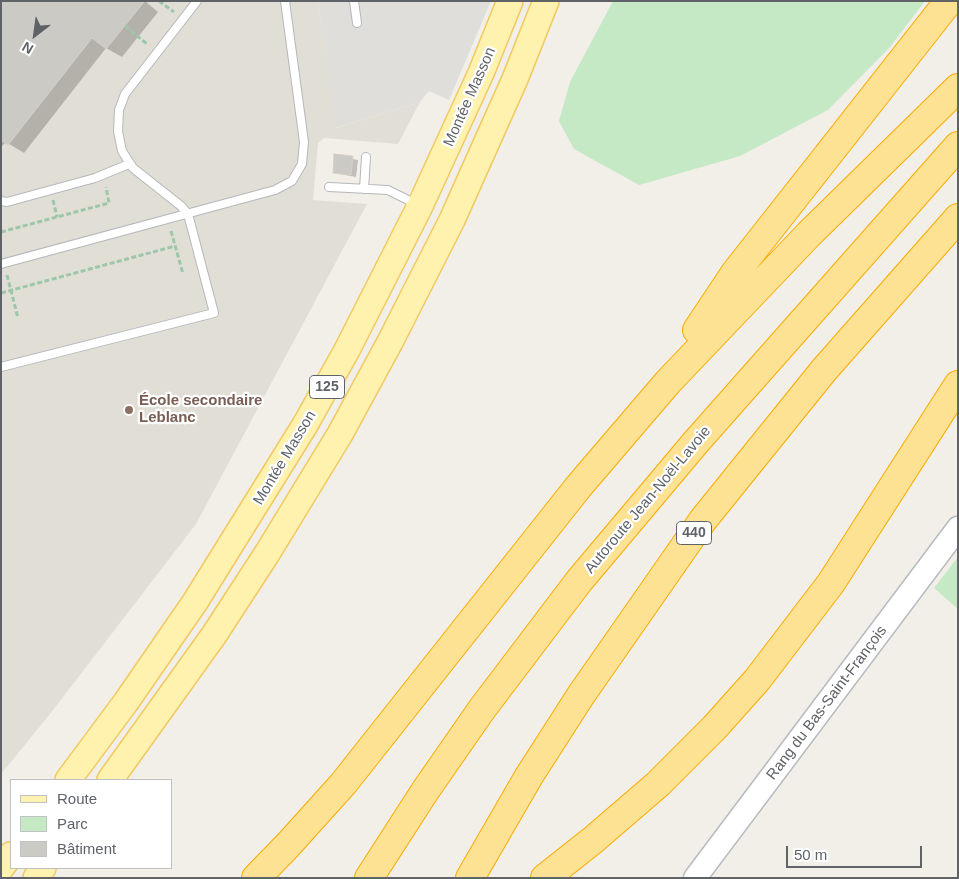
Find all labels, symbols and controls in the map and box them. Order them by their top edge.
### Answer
north arrow [10,10,60,60]
text: N [19,39,36,57]
street label: Montée Masson [440,45,500,149]
road number: 125 [310,376,344,398]
place label: École secondaire Leblanc [139,392,262,427]
marker: École secondaire Leblanc [123,404,135,416]
street label: Montée Masson [250,408,320,508]
street label: Autoroute Jean-Noël-Lavoie [581,423,715,577]
road number: 440 [676,522,712,544]
street label: Rang du Bas-Saint-François [763,622,891,784]
legend [10,779,172,869]
text: Route [57,790,97,807]
text: Parc [57,815,88,832]
scale bar [789,836,925,868]
text: Bâtiment [57,840,116,857]
text: 50 m [794,846,827,863]

